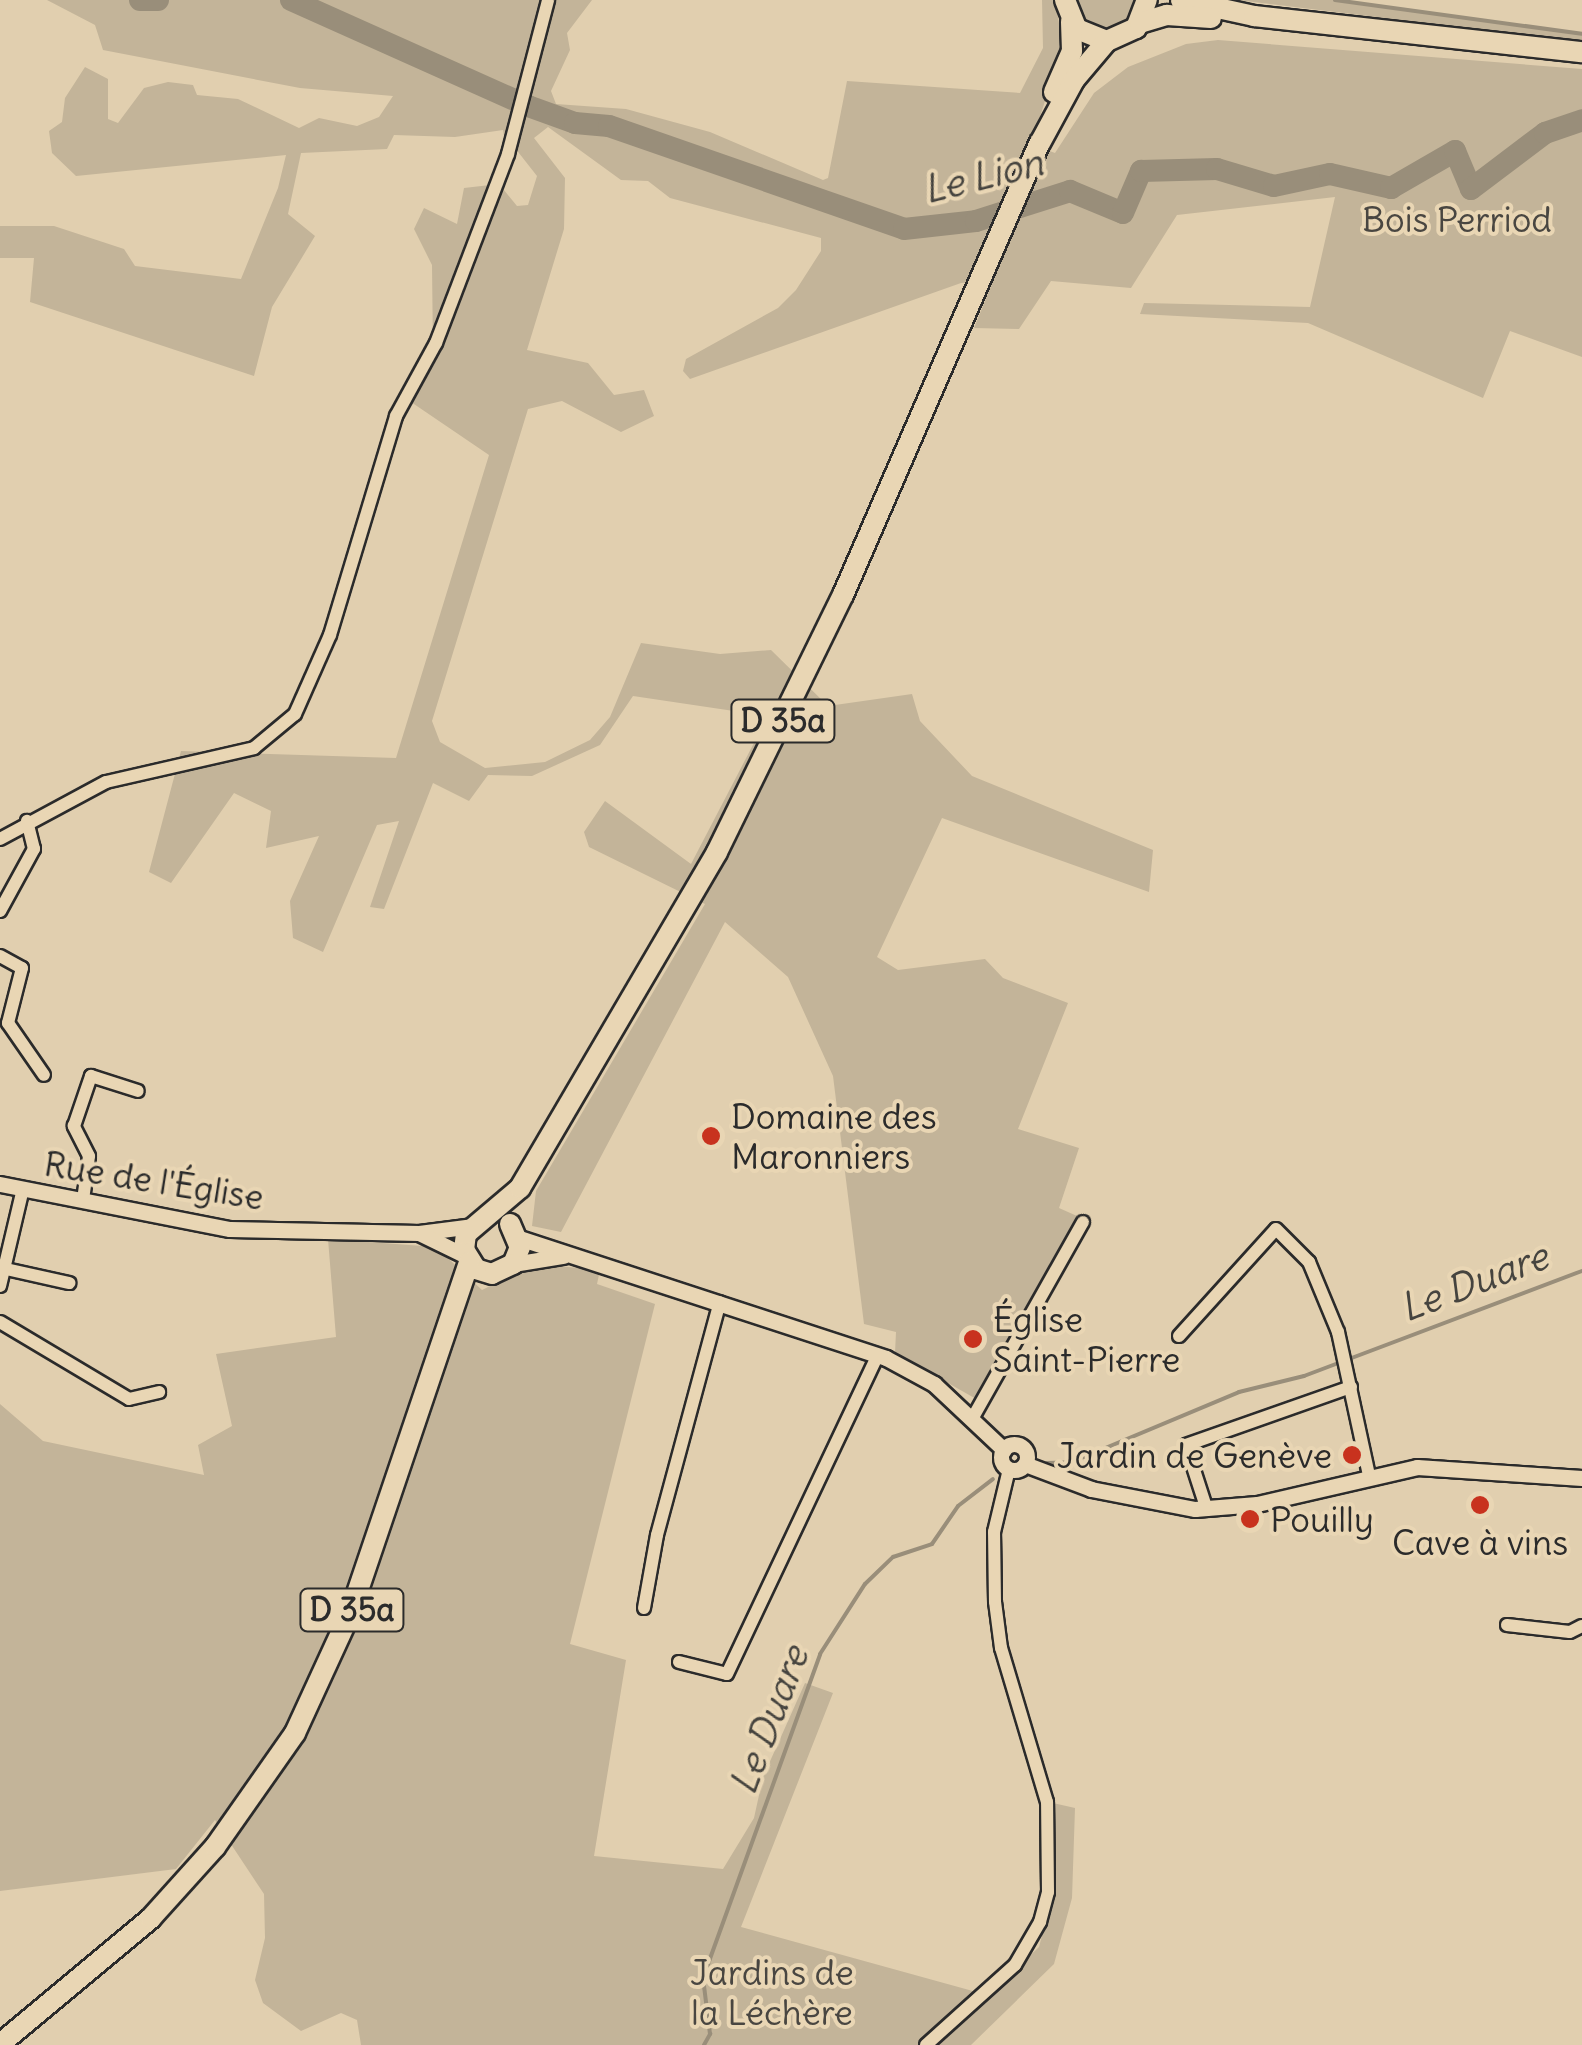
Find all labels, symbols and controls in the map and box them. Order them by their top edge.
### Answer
water label: Le Lion [919,139,1047,213]
park label: Bois Perriod [1362,198,1552,240]
road number: D 35a [728,694,838,748]
place label: Domaine des Maronniers [731,1095,937,1177]
marker: Domaine des Maronniers [700,1125,722,1147]
street label: Rue de l'Église [41,1142,267,1218]
water label: Le Duare [1394,1233,1554,1331]
place label: Église Saint-Pierre [993,1298,1180,1380]
marker: Église Saint-Pierre [962,1328,984,1350]
place label: Jardin de Genève [1057,1434,1332,1476]
marker: Jardin de Genève [1341,1444,1363,1466]
marker: Cave à vins [1469,1494,1491,1516]
place label: Pouilly [1270,1498,1374,1540]
marker: Pouilly [1239,1508,1261,1530]
place label: Cave à vins [1392,1521,1568,1563]
road number: D 35a [297,1583,407,1637]
water label: Le Duare [720,1640,818,1800]
park label: Jardins de la Léchère [690,1951,854,2033]

